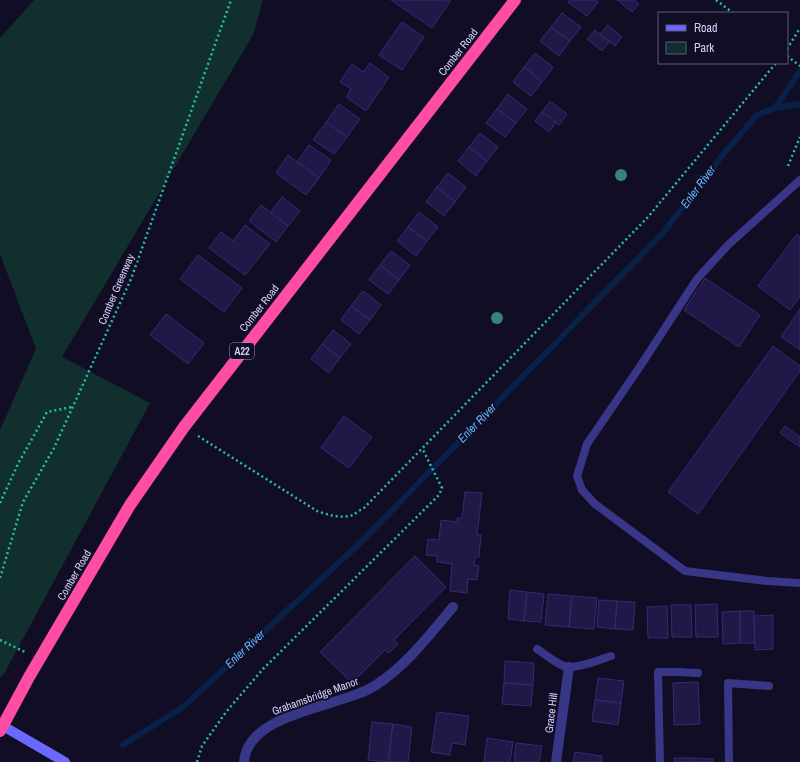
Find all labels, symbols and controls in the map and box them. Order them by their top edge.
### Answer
legend [658,12,788,64]
text: Road [694,20,718,36]
street label: Comber Road [435,26,481,78]
text: Park [694,40,714,56]
water label: Enler River [677,162,720,211]
street label: Comber Greenway [95,251,137,327]
street label: Comber Road [236,282,282,334]
road number: A22 [230,343,254,359]
water label: Enler River [454,399,500,446]
street label: Comber Road [54,547,94,603]
water label: Enler River [222,626,269,672]
street label: Grahamsbridge Manor [270,674,360,718]
street label: Grace Hill [542,692,560,734]

